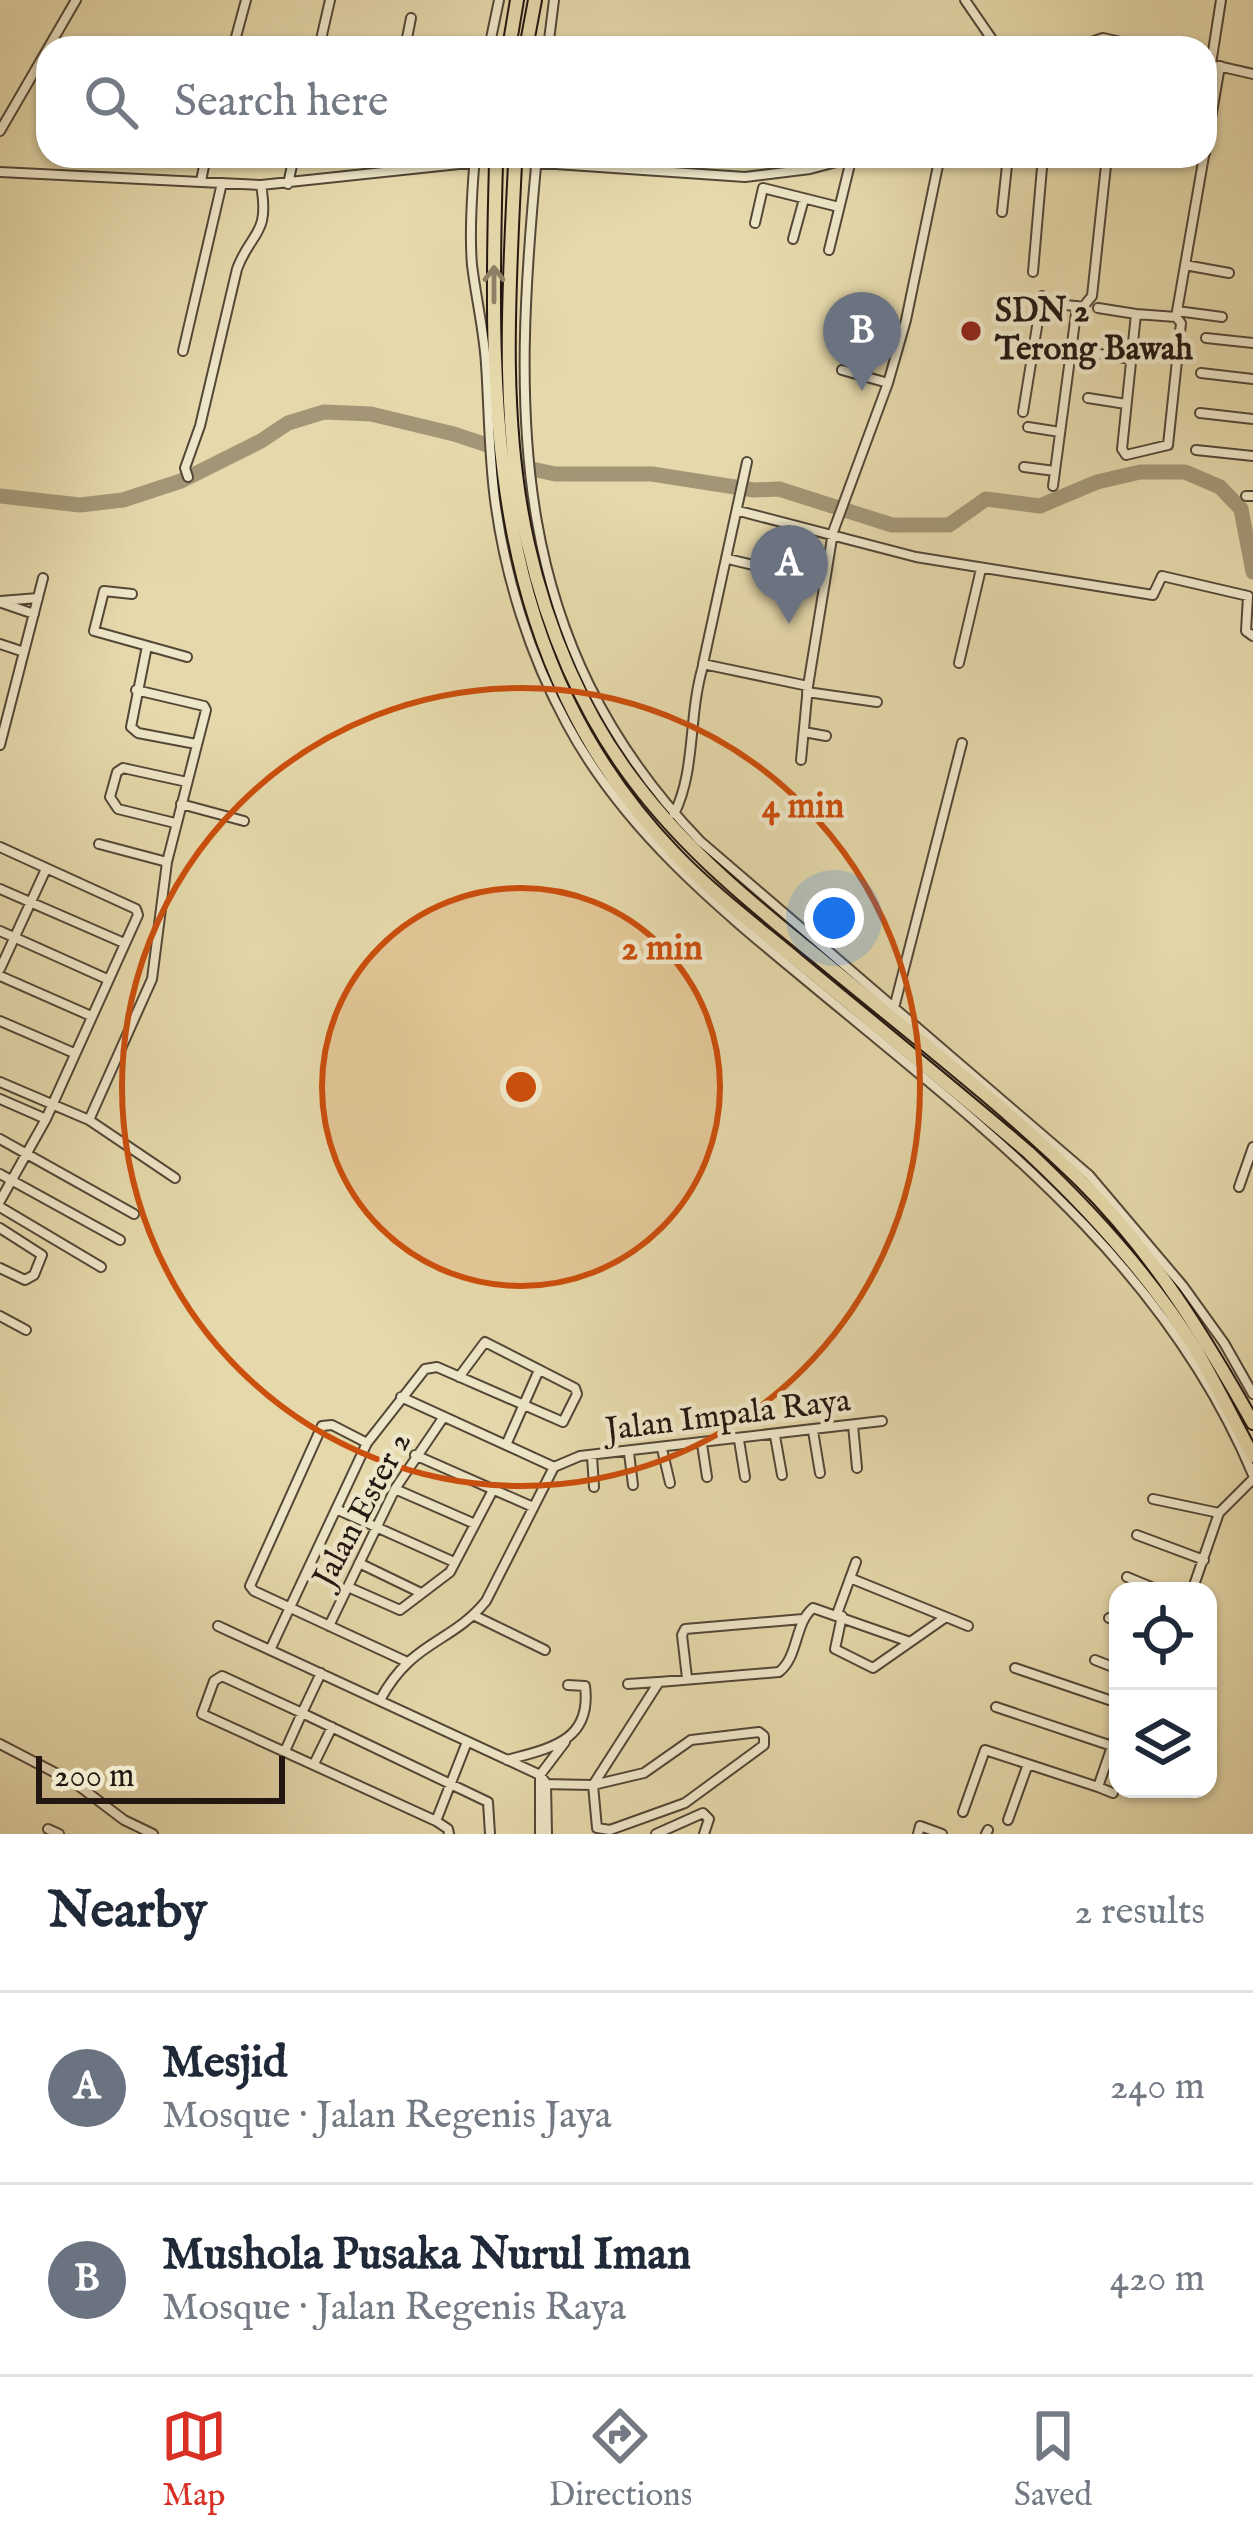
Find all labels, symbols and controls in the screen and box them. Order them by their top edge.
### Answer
search box [36,36,1217,168]
icon: search [78,69,144,135]
text: Search here [174,74,388,131]
one-way arrow [483,265,505,304]
place label: SDN 2 Terong Bawah [994,291,1193,371]
pin: B [823,292,901,391]
marker: SDN 2 Terong Bawah [958,318,984,344]
pin: A [750,525,828,624]
text: 4 min [762,784,844,830]
your location [804,888,864,948]
text: 2 min [621,926,703,972]
centre of rings [500,1066,542,1108]
street label: Jalan Impala Raya [599,1380,854,1452]
street label: Jalan Ester 2 [303,1425,422,1599]
map controls [1109,1582,1217,1798]
button: locate [1109,1582,1217,1690]
button: layers [1109,1690,1217,1798]
scale bar [36,1750,285,1803]
text: 200 m [54,1756,135,1798]
text: Nearby [48,1880,207,1945]
text: 2 results [1074,1888,1205,1937]
text: Mesjid [162,2035,287,2092]
text: A [74,2063,100,2112]
text: 240 m [1110,2063,1205,2112]
text: Mosque · Jalan Regenis Jaya [162,2092,612,2141]
text: Mushola Pusaka Nurul Iman [162,2227,691,2284]
text: B [74,2255,100,2304]
text: 420 m [1110,2255,1205,2304]
text: Mosque · Jalan Regenis Raya [162,2284,626,2333]
tab: Map [161,2403,227,2517]
tab: Directions [549,2403,692,2517]
tab: Saved [1014,2403,1092,2517]

